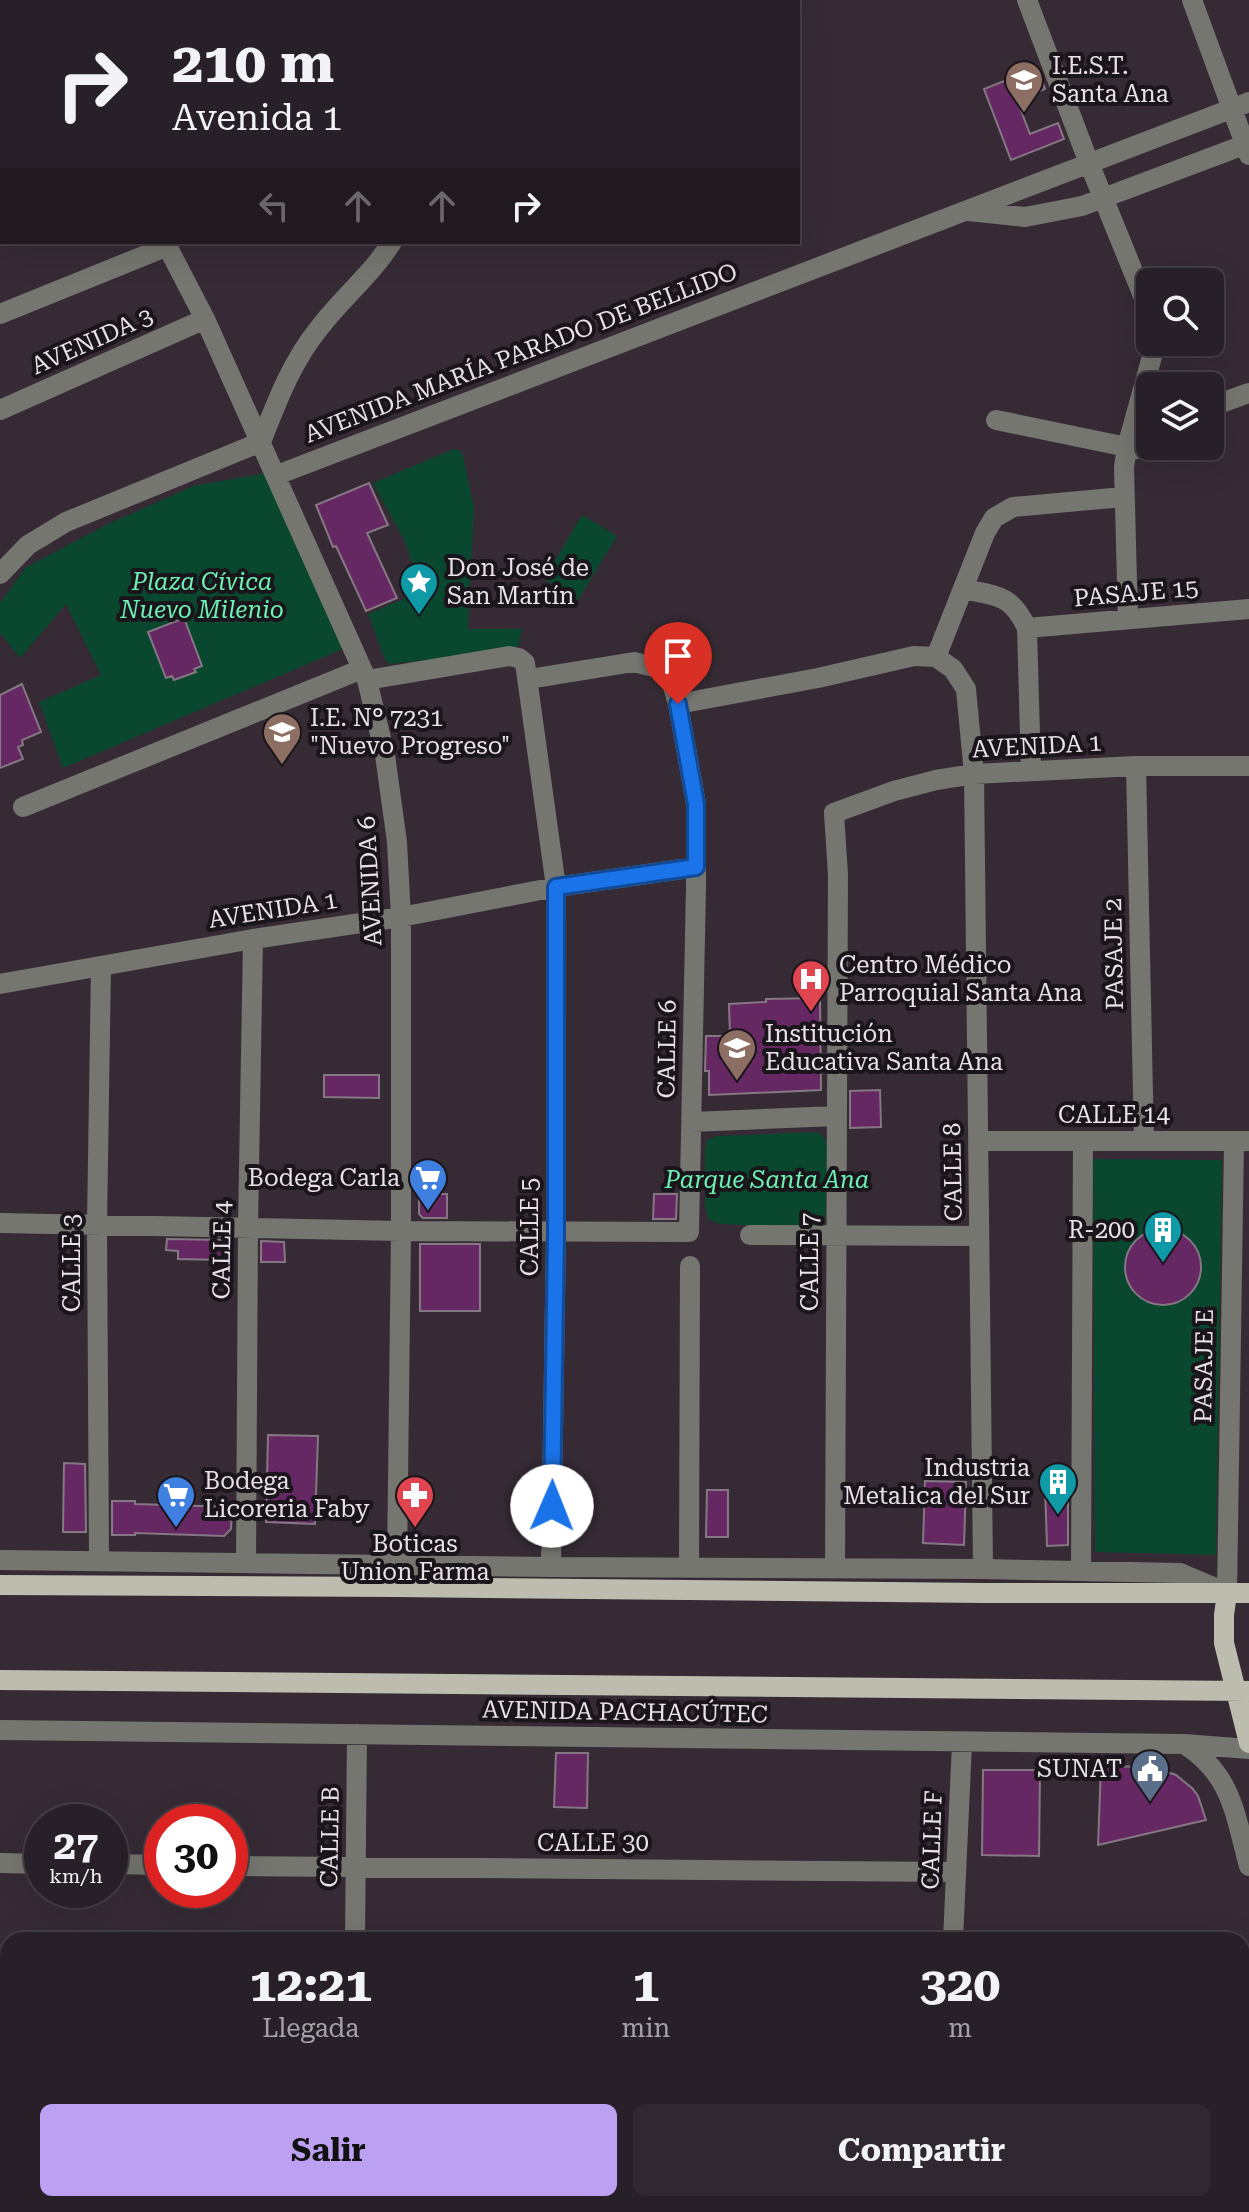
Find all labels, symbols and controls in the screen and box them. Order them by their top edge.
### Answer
text: 210 m [172,30,334,96]
icon: right [40,32,144,136]
place label: I.E.S.T. Santa Ana [1052,52,1169,108]
school or university icon: I.E.S.T. Santa Ana [1003,59,1045,114]
text: Avenida 1 [172,97,343,139]
icon: left [252,184,296,228]
icon: ahead [336,184,380,228]
icon: ahead [420,184,464,228]
icon: right [504,184,548,228]
street label: AVENIDA MARÍA PARADO DE BELLIDO [300,256,741,449]
map controls [1136,268,1224,460]
button: search [1136,268,1224,356]
street label: AVENIDA 3 [27,302,157,380]
button: layers [1136,372,1224,460]
place label: Don José de San Martín [447,554,589,610]
place icon: Don José de San Martín [398,561,440,616]
park label: Plaza Cívica Nuevo Milenio [119,568,284,624]
street label: PASAJE 15 [1072,574,1200,612]
pin [644,622,712,704]
icon: arrive [656,634,700,678]
place label: I.E. N° 7231 "Nuevo Progreso" [310,704,510,760]
school or university icon: I.E. N° 7231 "Nuevo Progreso" [261,711,303,766]
street label: AVENIDA 1 [971,729,1103,763]
street label: AVENIDA 6 [353,815,387,947]
street label: AVENIDA 1 [207,886,339,934]
street label: PASAJE 2 [1099,898,1129,1010]
place label: Centro Médico Parroquial Santa Ana [839,951,1082,1007]
hospital icon: Centro Médico Parroquial Santa Ana [790,958,832,1013]
street label: CALLE 6 [652,999,682,1099]
place label: Institución Educativa Santa Ana [765,1020,1003,1076]
school or university icon: Institución Educativa Santa Ana [716,1027,758,1082]
street label: CALLE 14 [1058,1101,1171,1129]
street label: CALLE 8 [938,1122,968,1222]
supermarket icon: Bodega Carla [407,1157,449,1212]
place label: Bodega Carla [248,1164,400,1192]
park label: Parque Santa Ana [664,1166,869,1194]
street label: CALLE 5 [516,1178,544,1276]
street label: CALLE 4 [207,1200,237,1300]
building icon: R-200 [1142,1209,1184,1264]
street label: CALLE 7 [796,1213,824,1311]
street label: CALLE 3 [58,1214,86,1312]
place label: R-200 [1068,1216,1135,1244]
street label: PASAJE E [1189,1309,1219,1423]
place label: Industria Metalica del Sur [843,1454,1030,1510]
building icon: Industria Metalica del Sur [1037,1461,1079,1516]
position arrow [510,1464,594,1548]
place label: Bodega Licoreria Faby [204,1467,370,1523]
supermarket icon: Bodega Licoreria Faby [155,1474,197,1529]
pharmacy icon: Boticas Union Farma [394,1474,436,1529]
place label: Boticas Union Farma [340,1530,490,1586]
street label: AVENIDA PACHACÚTEC [482,1695,768,1728]
public building icon: SUNAT [1129,1748,1171,1803]
place label: SUNAT [1037,1755,1122,1783]
street label: CALLE B [315,1786,345,1888]
street label: CALLE F [916,1790,948,1890]
speed limit sign: 30 [144,1804,248,1908]
text: 27 [54,1822,98,1869]
street label: CALLE 30 [537,1829,649,1857]
text: km/h [49,1864,103,1888]
text: 12:21 [250,1957,372,2013]
text: 1 [632,1957,659,2013]
text: 320 [920,1957,1000,2013]
text: Llegada [262,2013,359,2043]
text: min [622,2013,670,2043]
text: m [948,2013,972,2043]
button: Salir [40,2104,617,2196]
button: Compartir [633,2104,1210,2196]

